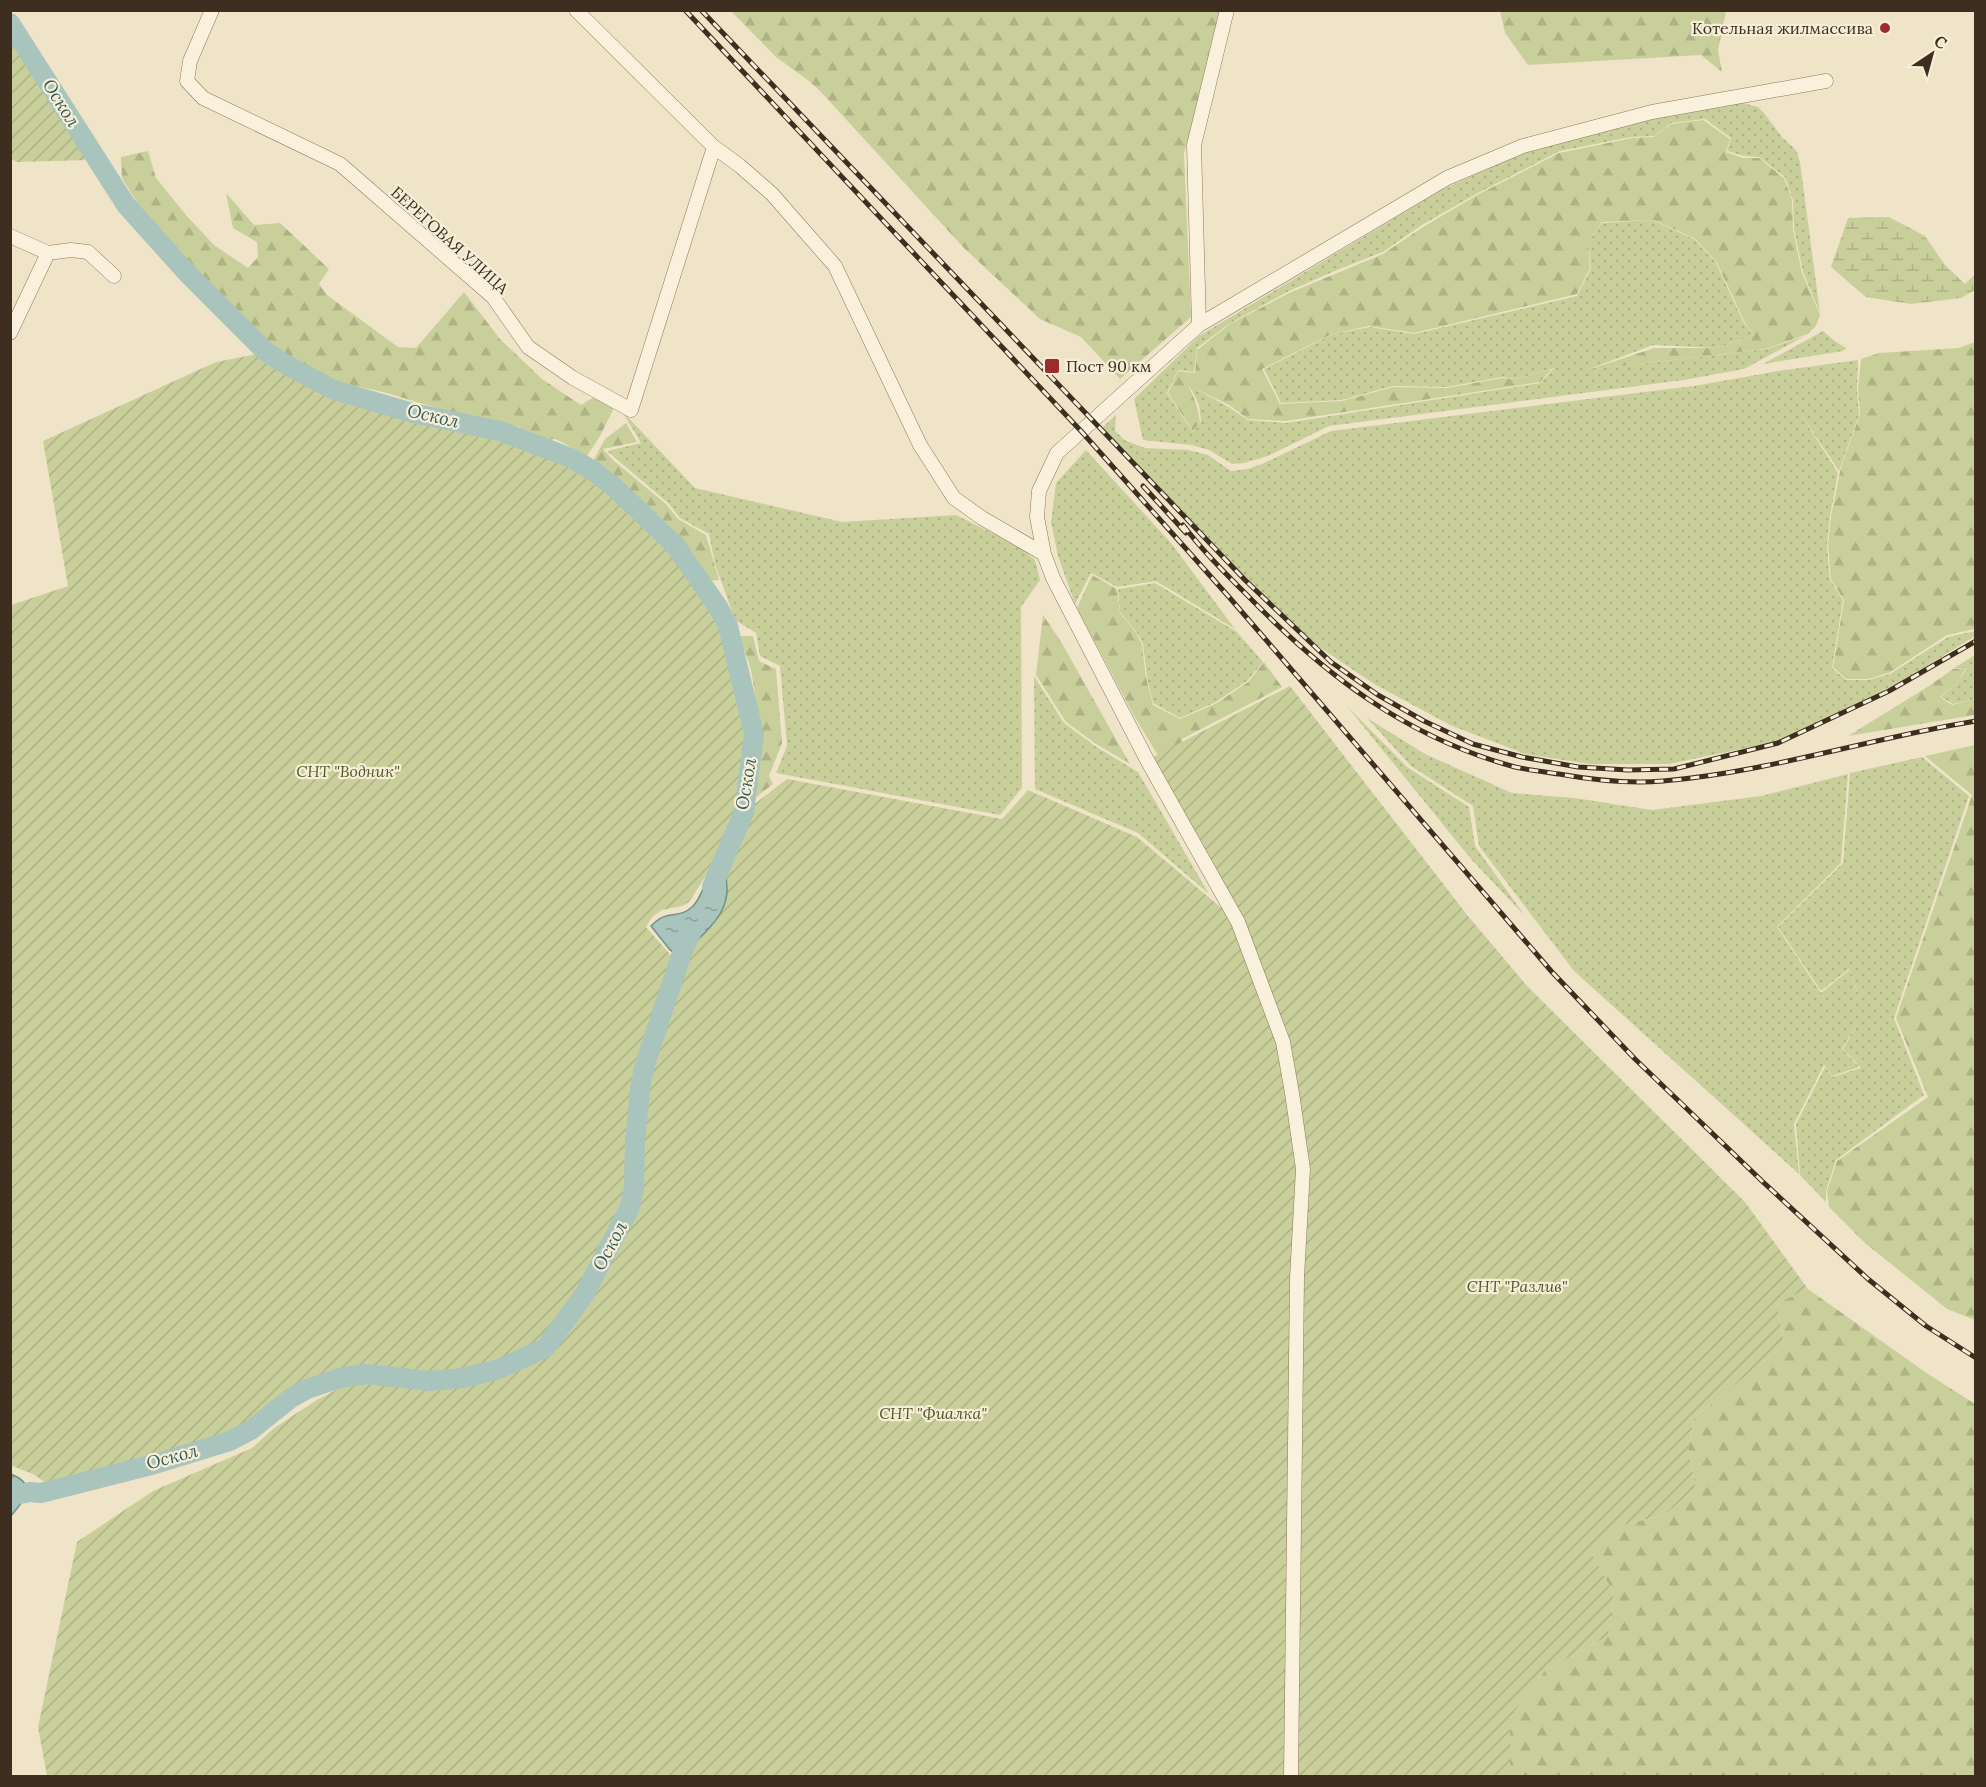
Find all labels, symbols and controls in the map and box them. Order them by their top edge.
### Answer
place label: Котельная жилмассива [1692,18,1873,38]
marker: Котельная жилмассива [1878,21,1892,35]
north arrow [1902,24,1962,84]
text: С [1930,31,1951,53]
water label: Оскол [38,74,85,131]
street label: БЕРЕГОВАЯ УЛИЦА [387,182,514,299]
place label: Пост 90 км [1066,356,1152,376]
marker: Пост 90 км [1043,357,1061,375]
water label: Оскол [405,398,462,433]
water label: Оскол [730,756,761,812]
park label: СНТ "Водник" [296,761,400,781]
water label: Оскол [587,1217,632,1274]
park label: СНТ "Разлив" [1467,1276,1568,1296]
park label: СНТ "Фиалка" [879,1403,987,1423]
water label: Оскол [144,1438,201,1474]

